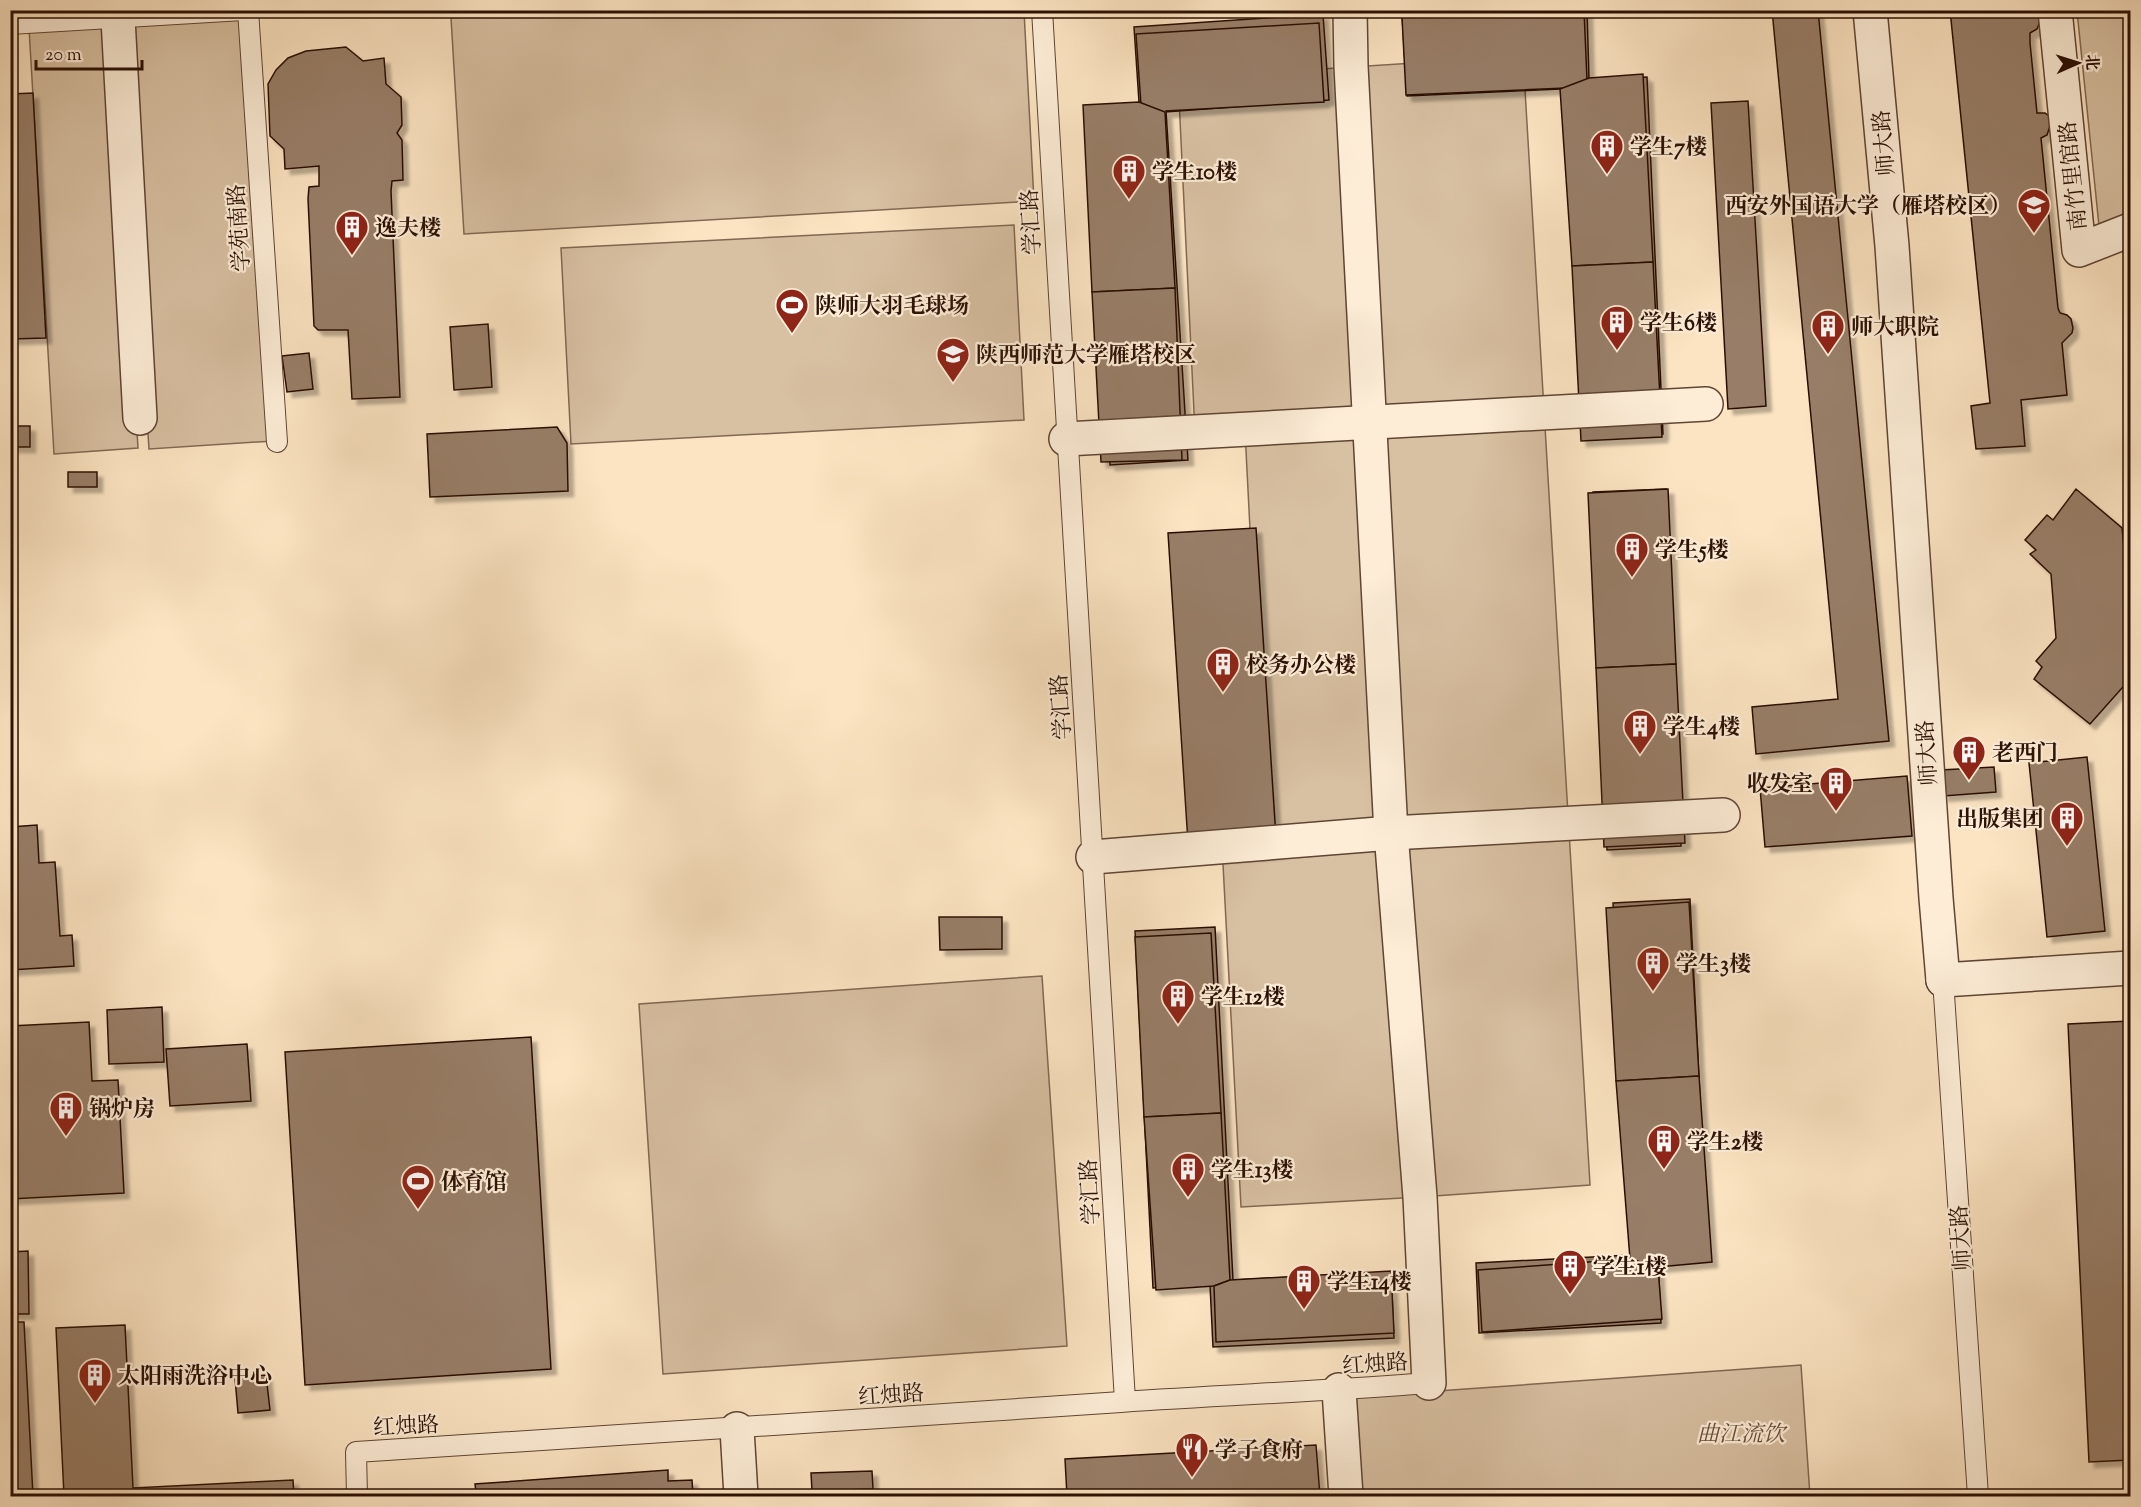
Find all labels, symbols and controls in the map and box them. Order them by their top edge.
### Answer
scale bar [36,33,142,71]
north arrow [2048,33,2108,93]
text: 20 m [45,43,82,69]
text: 北 [2079,54,2102,71]
street label: 师大路 [1867,108,1905,177]
street label: 南竹里馆路 [2053,119,2097,232]
building icon: 学生7楼 [1589,128,1625,175]
place label: 学生7楼 [1630,133,1707,165]
building icon: 学生10楼 [1111,153,1147,200]
place label: 学生10楼 [1152,158,1237,190]
street label: 学苑南路 [222,183,260,273]
school or university icon: 西安外国语大学（雁塔校区） [2016,187,2052,234]
street label: 学汇路 [1015,188,1051,256]
place label: 西安外国语大学（雁塔校区） [1725,192,2011,224]
building icon: 逸夫楼 [334,209,370,256]
place label: 逸夫楼 [375,214,441,246]
sports icon: 陕师大羽毛球场 [774,287,810,334]
place label: 陕师大羽毛球场 [815,292,969,324]
building icon: 学生6楼 [1599,304,1635,351]
building icon: 师大职院 [1810,308,1846,355]
place label: 学生6楼 [1640,309,1717,341]
place label: 师大职院 [1851,313,1939,345]
school or university icon: 陕西师范大学雁塔校区 [935,336,971,383]
place label: 陕西师范大学雁塔校区 [976,341,1196,373]
building icon: 学生5楼 [1614,531,1650,578]
place label: 学生5楼 [1655,536,1729,568]
building icon: 校务办公楼 [1205,646,1241,693]
place label: 校务办公楼 [1246,651,1356,683]
street label: 学汇路 [1045,673,1081,741]
building icon: 学生4楼 [1622,708,1658,755]
place label: 学生4楼 [1663,713,1740,745]
street label: 师大路 [1911,719,1947,787]
building icon: 老西门 [1951,734,1987,781]
place label: 老西门 [1992,739,2058,771]
building icon: 收发室 [1818,765,1854,812]
place label: 收发室 [1747,770,1813,802]
building icon: 出版集团 [2049,800,2085,847]
place label: 出版集团 [1956,805,2044,837]
building icon: 学生3楼 [1635,945,1671,992]
place label: 学生3楼 [1676,950,1751,982]
building icon: 学生12楼 [1160,978,1196,1025]
place label: 学生12楼 [1201,983,1285,1015]
building icon: 锅炉房 [48,1090,84,1137]
place label: 锅炉房 [89,1095,155,1127]
building icon: 学生2楼 [1646,1123,1682,1170]
place label: 学生2楼 [1687,1128,1763,1160]
building icon: 学生13楼 [1170,1151,1206,1198]
place label: 学生13楼 [1211,1156,1293,1188]
street label: 学汇路 [1074,1158,1110,1226]
sports icon: 体育馆 [400,1163,436,1210]
place label: 体育馆 [441,1168,507,1200]
street label: 师大路 [1945,1204,1981,1272]
building icon: 学生1楼 [1552,1248,1588,1295]
place label: 学生1楼 [1593,1253,1666,1285]
building icon: 学生14楼 [1286,1263,1322,1310]
place label: 学生14楼 [1327,1268,1412,1300]
street label: 红烛路 [1341,1348,1409,1384]
building icon: 太阳雨洗浴中心 [77,1357,113,1404]
place label: 太阳雨洗浴中心 [118,1362,272,1394]
street label: 红烛路 [857,1379,925,1415]
street label: 红烛路 [372,1410,440,1446]
park label: 曲江流饮 [1697,1420,1788,1452]
restaurant icon: 学子食府 [1174,1431,1210,1478]
place label: 学子食府 [1215,1436,1303,1468]

